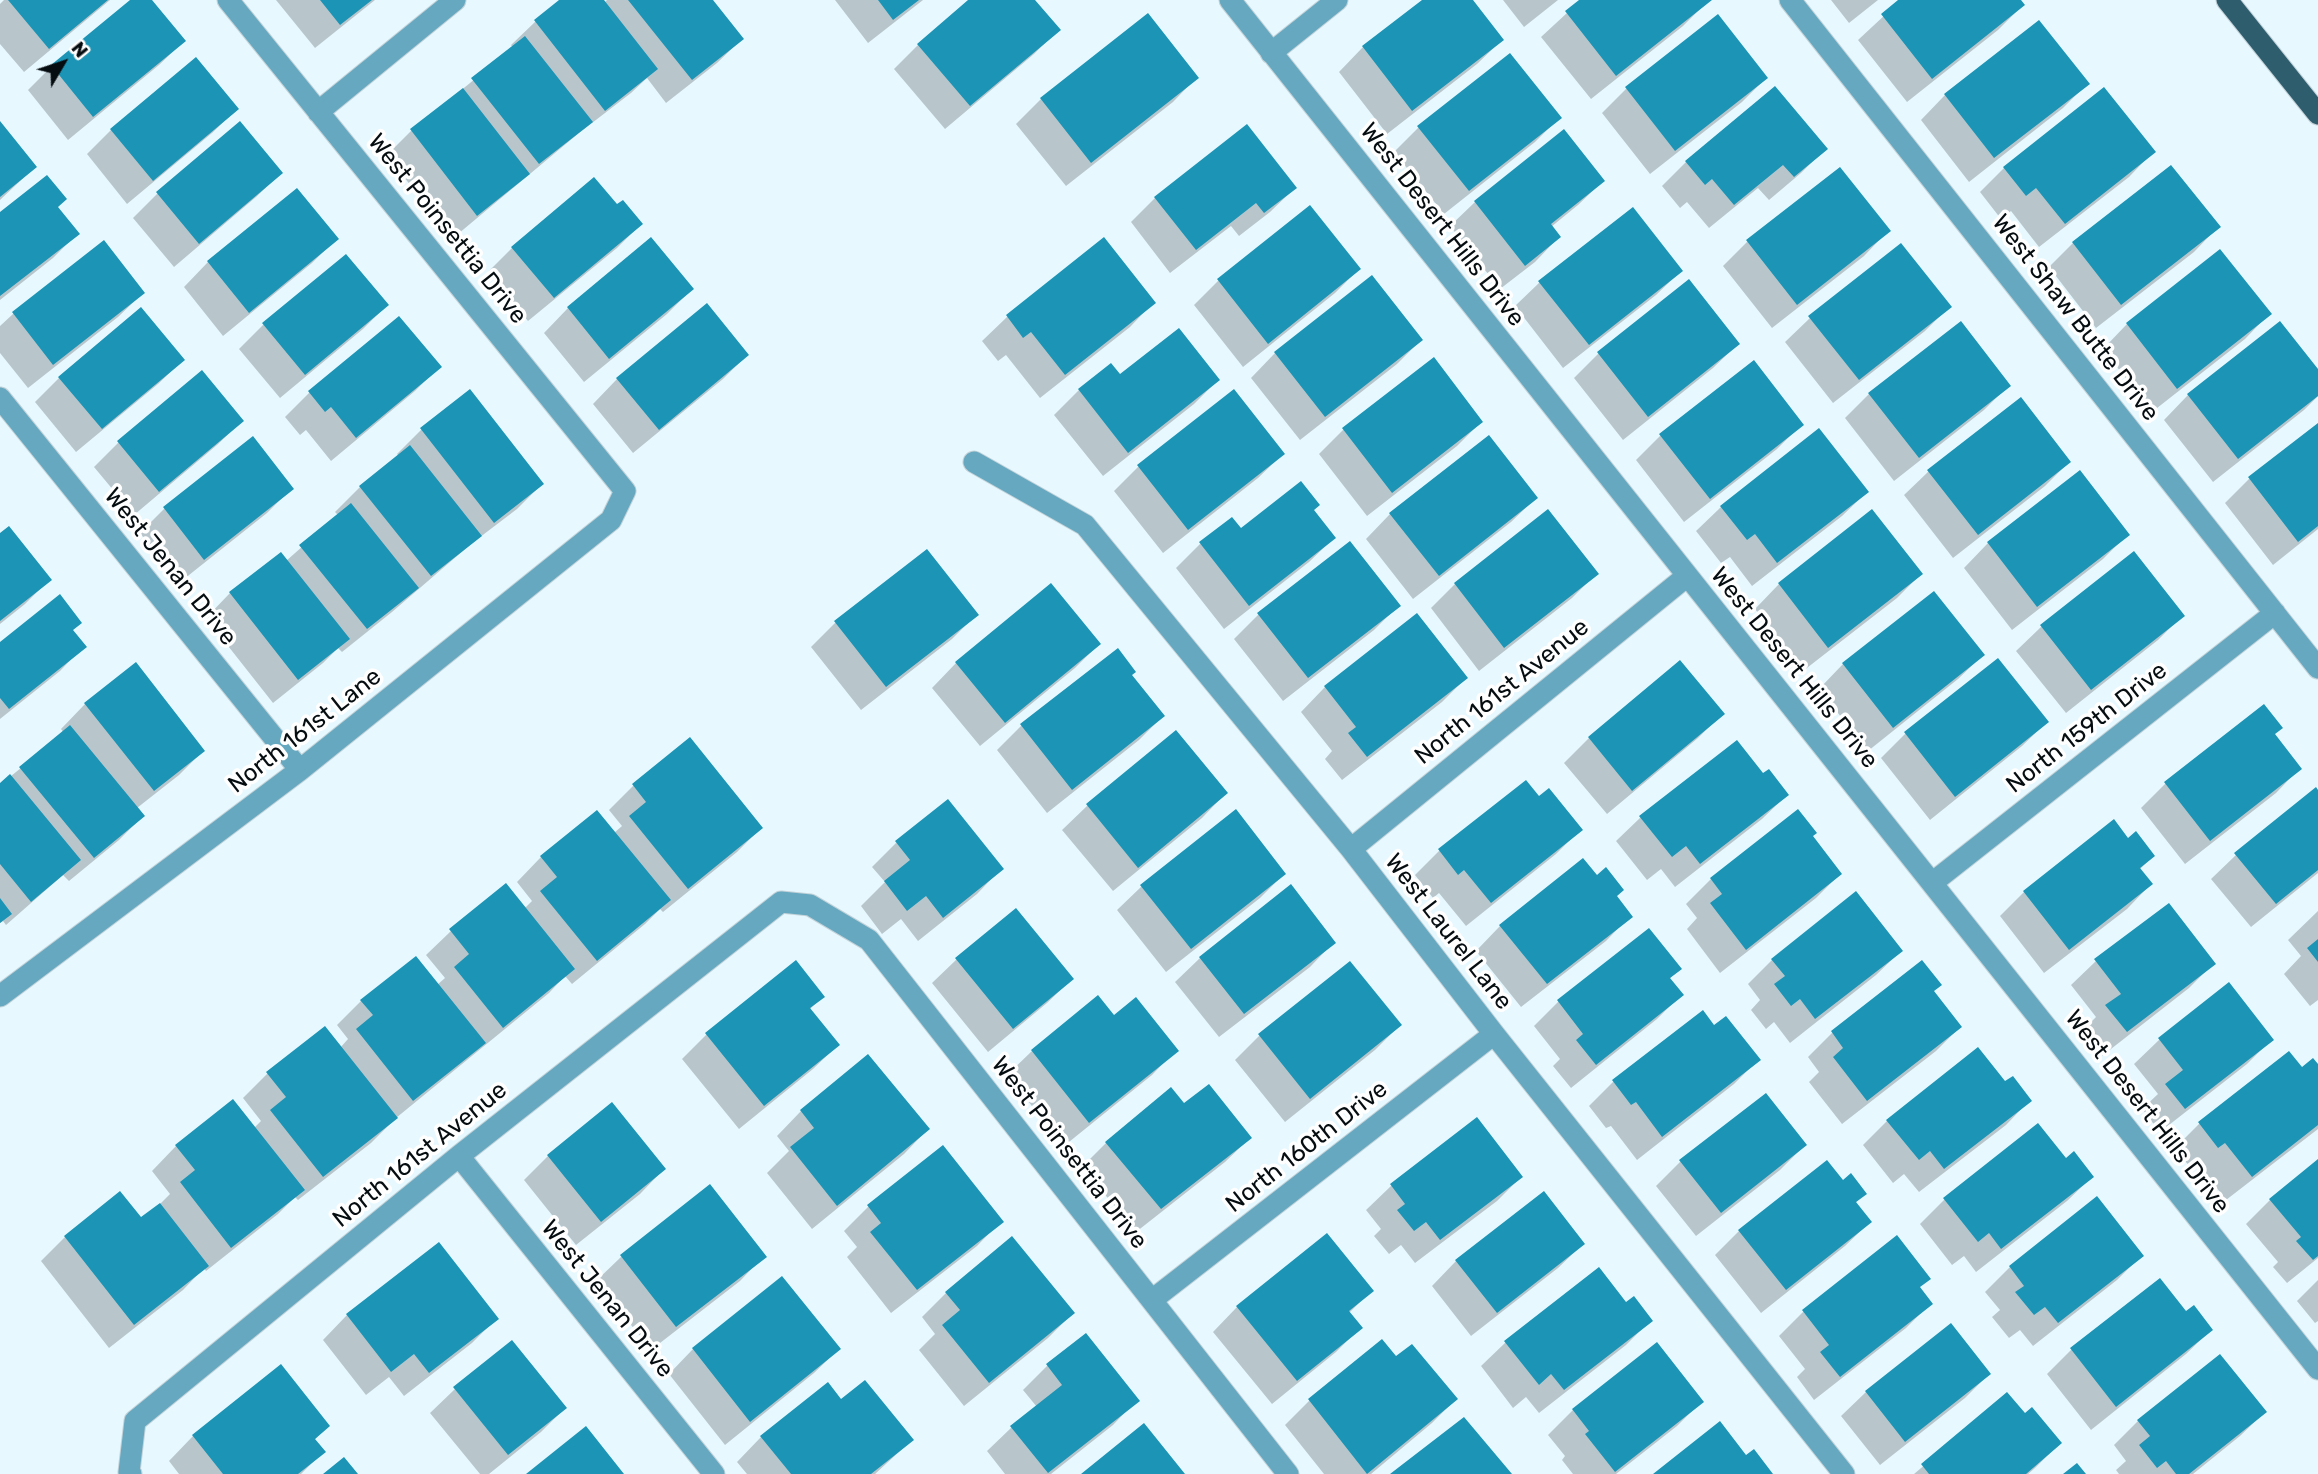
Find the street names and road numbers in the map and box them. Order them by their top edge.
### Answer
street label: West Desert Hills Drive [1354,118,1530,332]
street label: West Poinsettia Drive [362,128,532,330]
street label: West Shaw Butte Drive [1986,209,2164,427]
street label: West Jenan Drive [98,482,242,652]
street label: West Desert Hills Drive [1704,562,1884,774]
street label: North 161st Avenue [1409,613,1595,771]
street label: North 159th Drive [2001,656,2173,800]
street label: North 161st Lane [223,662,387,800]
street label: West Laurel Lane [1378,848,1518,1016]
street label: West Desert Hills Drive [2059,1005,2235,1219]
street label: West Poinsettia Drive [985,1051,1153,1255]
street label: North 160th Drive [1220,1075,1394,1219]
street label: North 161st Avenue [327,1076,513,1234]
street label: West Jenan Drive [535,1214,679,1384]

